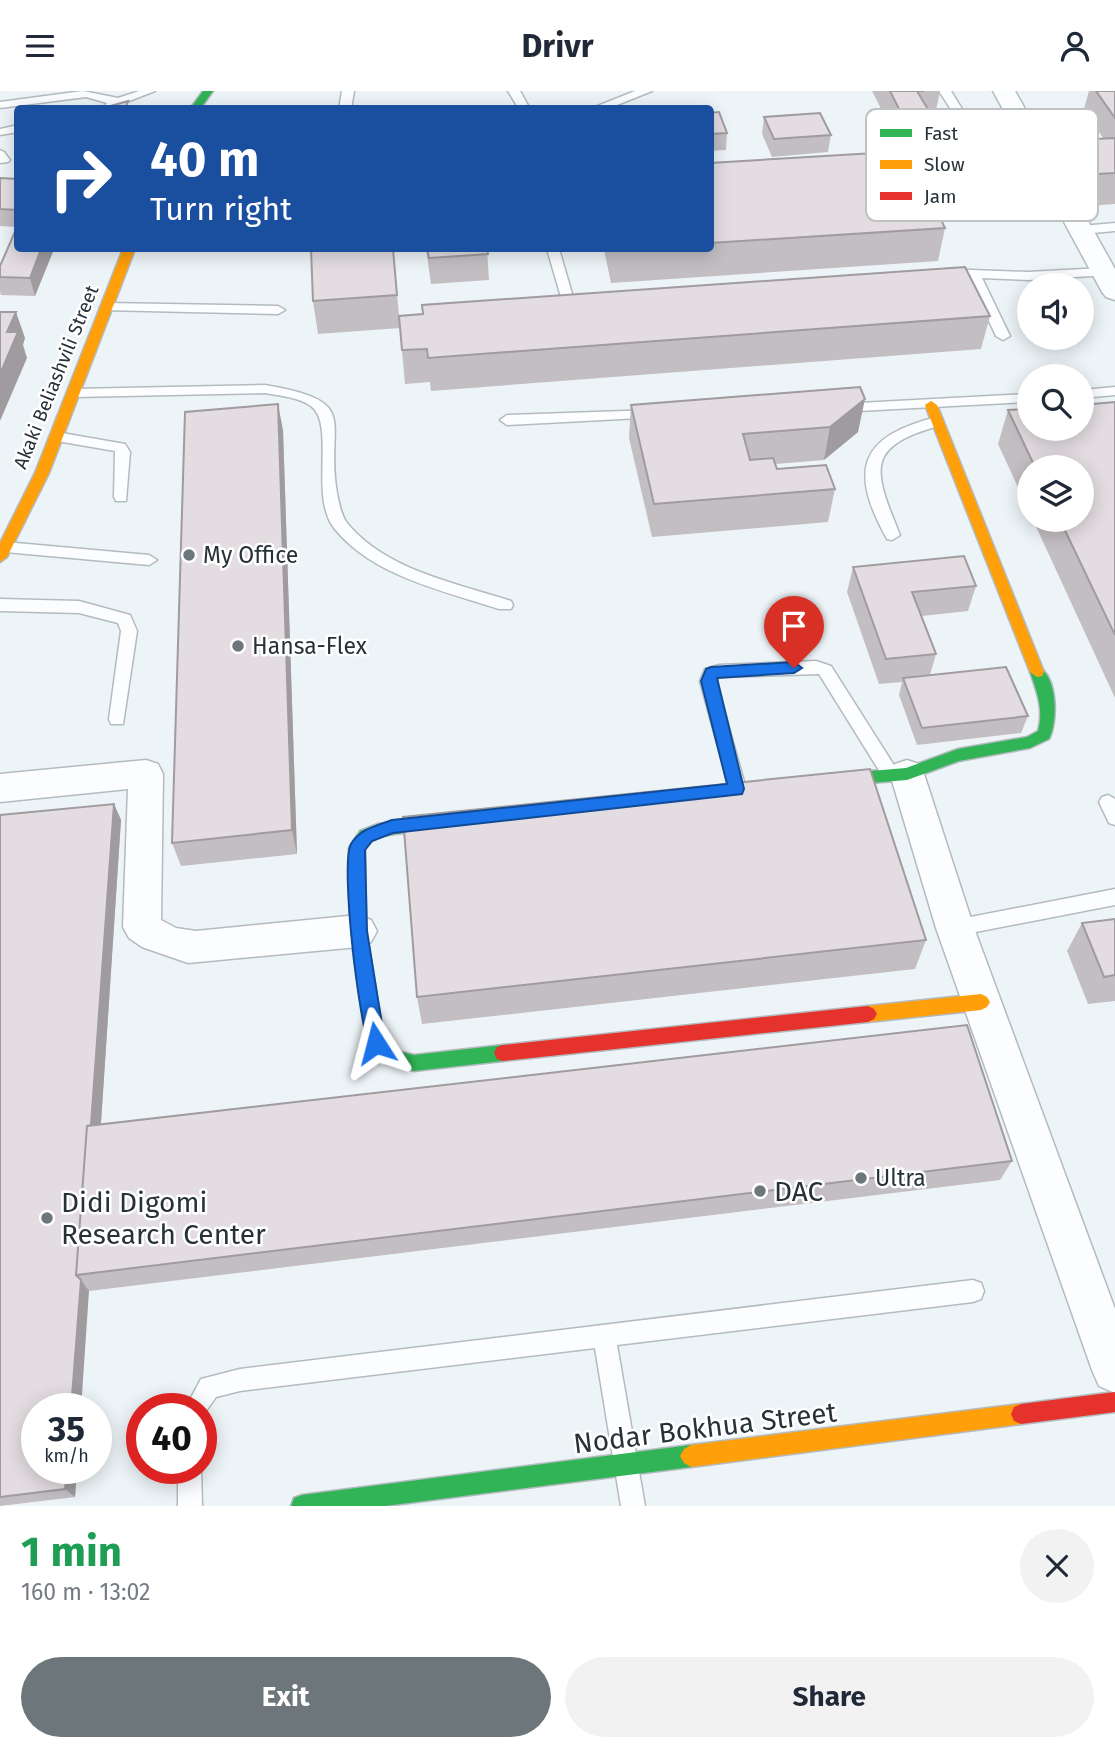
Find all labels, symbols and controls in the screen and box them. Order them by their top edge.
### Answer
icon: menu [21,27,59,65]
text: Drivr [522,27,593,65]
icon: person [1056,27,1094,65]
legend [866,109,1098,221]
text: Fast [924,122,958,145]
text: 40 m [150,130,259,189]
icon: right [35,133,126,224]
text: Slow [924,153,965,176]
text: Jam [924,185,956,208]
text: Turn right [150,190,292,228]
map controls [1017,273,1094,532]
button: sound [1017,273,1094,350]
street label: Akaki Beliashvili Street [9,282,103,472]
button: search [1017,364,1094,441]
button: layers [1017,455,1094,532]
place label: My Office [203,541,298,569]
marker: My Office [181,547,197,563]
pin [764,596,824,668]
icon: arrive [775,607,813,645]
place label: Hansa-Flex [252,632,368,660]
marker: Hansa-Flex [230,638,246,654]
position arrow [339,1006,413,1080]
place label: Ultra [875,1164,926,1192]
marker: Ultra [853,1170,869,1186]
place label: DAC [774,1175,824,1208]
marker: DAC [752,1183,768,1199]
place label: Didi Digomi Research Center [61,1186,266,1251]
marker: Didi Digomi Research Center [39,1210,55,1226]
speed limit sign: 40 [126,1393,217,1484]
street label: Nodar Bokhua Street [572,1395,839,1461]
text: 35 [48,1408,85,1450]
text: km/h [44,1445,89,1467]
text: 1 min [21,1527,122,1577]
button: close [1020,1529,1094,1603]
text: 160 m · 13:02 [21,1578,150,1606]
button: Exit [21,1657,551,1737]
button: Share [565,1657,1094,1737]

